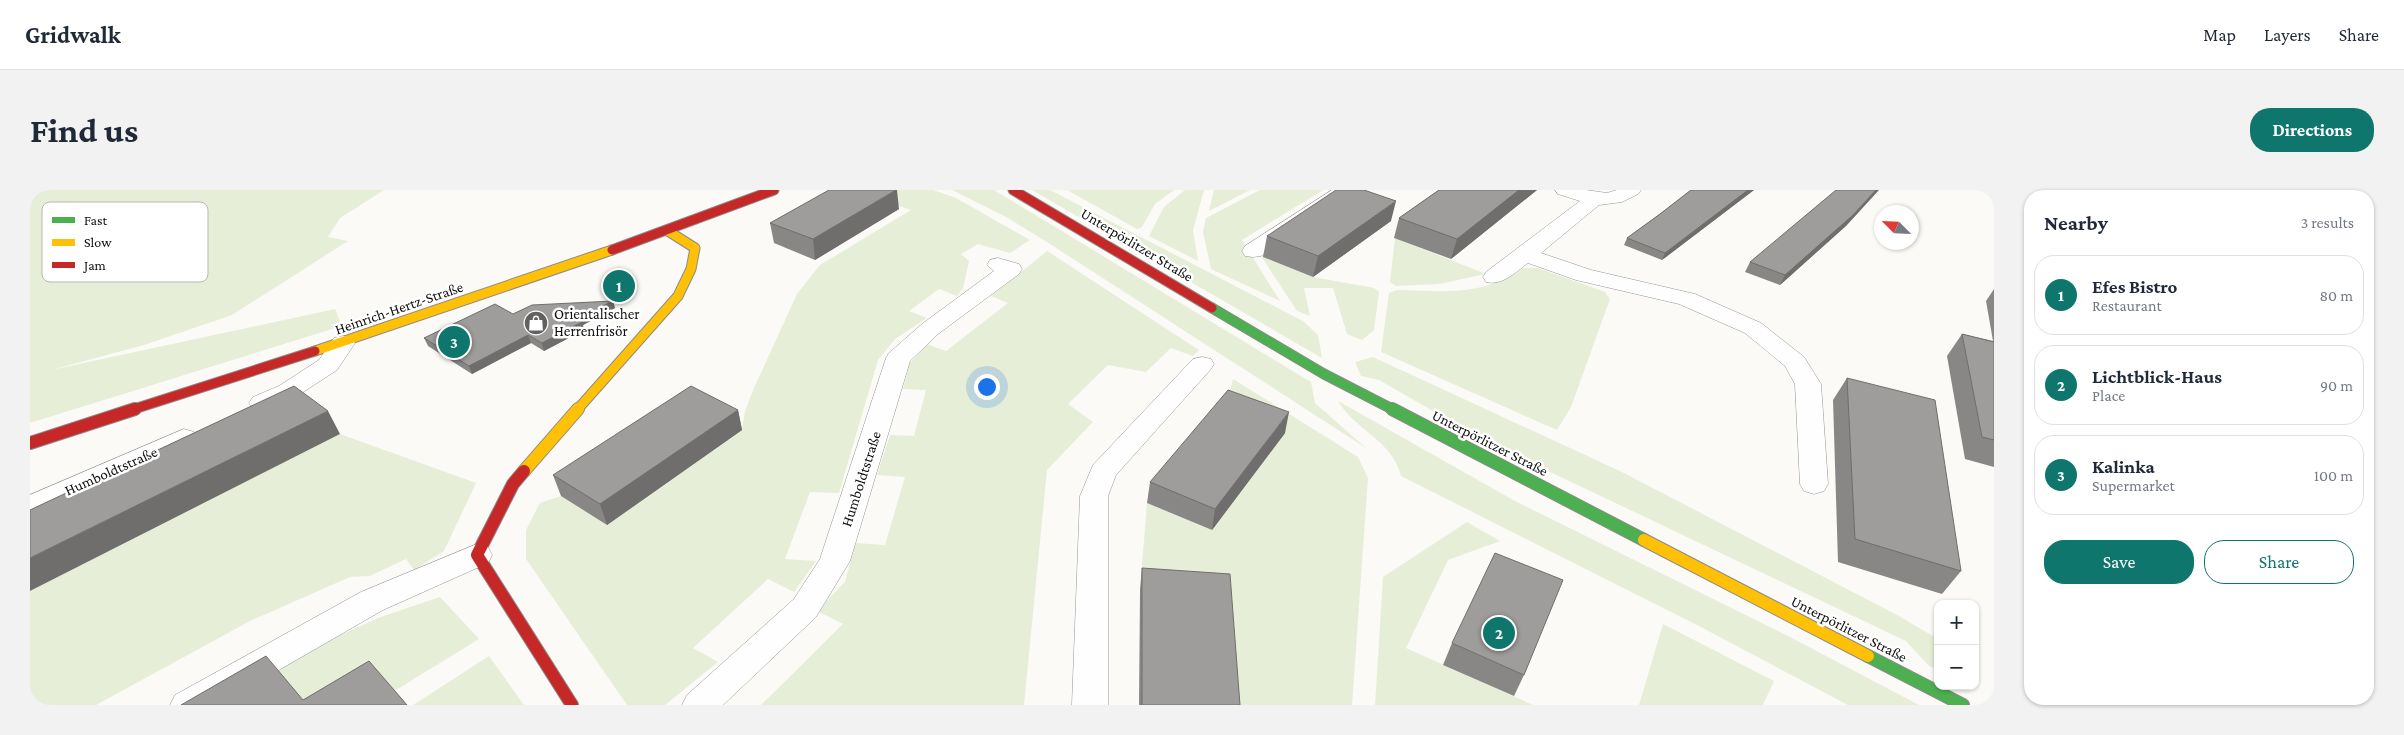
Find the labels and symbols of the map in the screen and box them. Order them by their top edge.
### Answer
legend [42,202,208,282]
street label: Unterpörlitzer Straße [1078,205,1196,286]
north arrow [1874,205,1919,250]
text: Fast [84,212,108,228]
text: Slow [84,234,112,250]
text: Jam [82,257,106,273]
pin: 1 [603,267,635,305]
street label: Heinrich-Hertz-Straße [333,278,466,337]
place label: Orientalischer Herrenfrisör [554,306,640,339]
shop icon: Orientalischer Herrenfrisör [523,310,549,336]
pin: 3 [438,323,470,361]
your location [974,374,1000,400]
street label: Unterpörlitzer Straße [1429,407,1551,480]
street label: Humboldtstraße [838,429,884,529]
street label: Humboldtstraße [62,443,160,499]
street label: Unterpörlitzer Straße [1788,593,1910,666]
pin: 2 [1483,614,1515,652]

